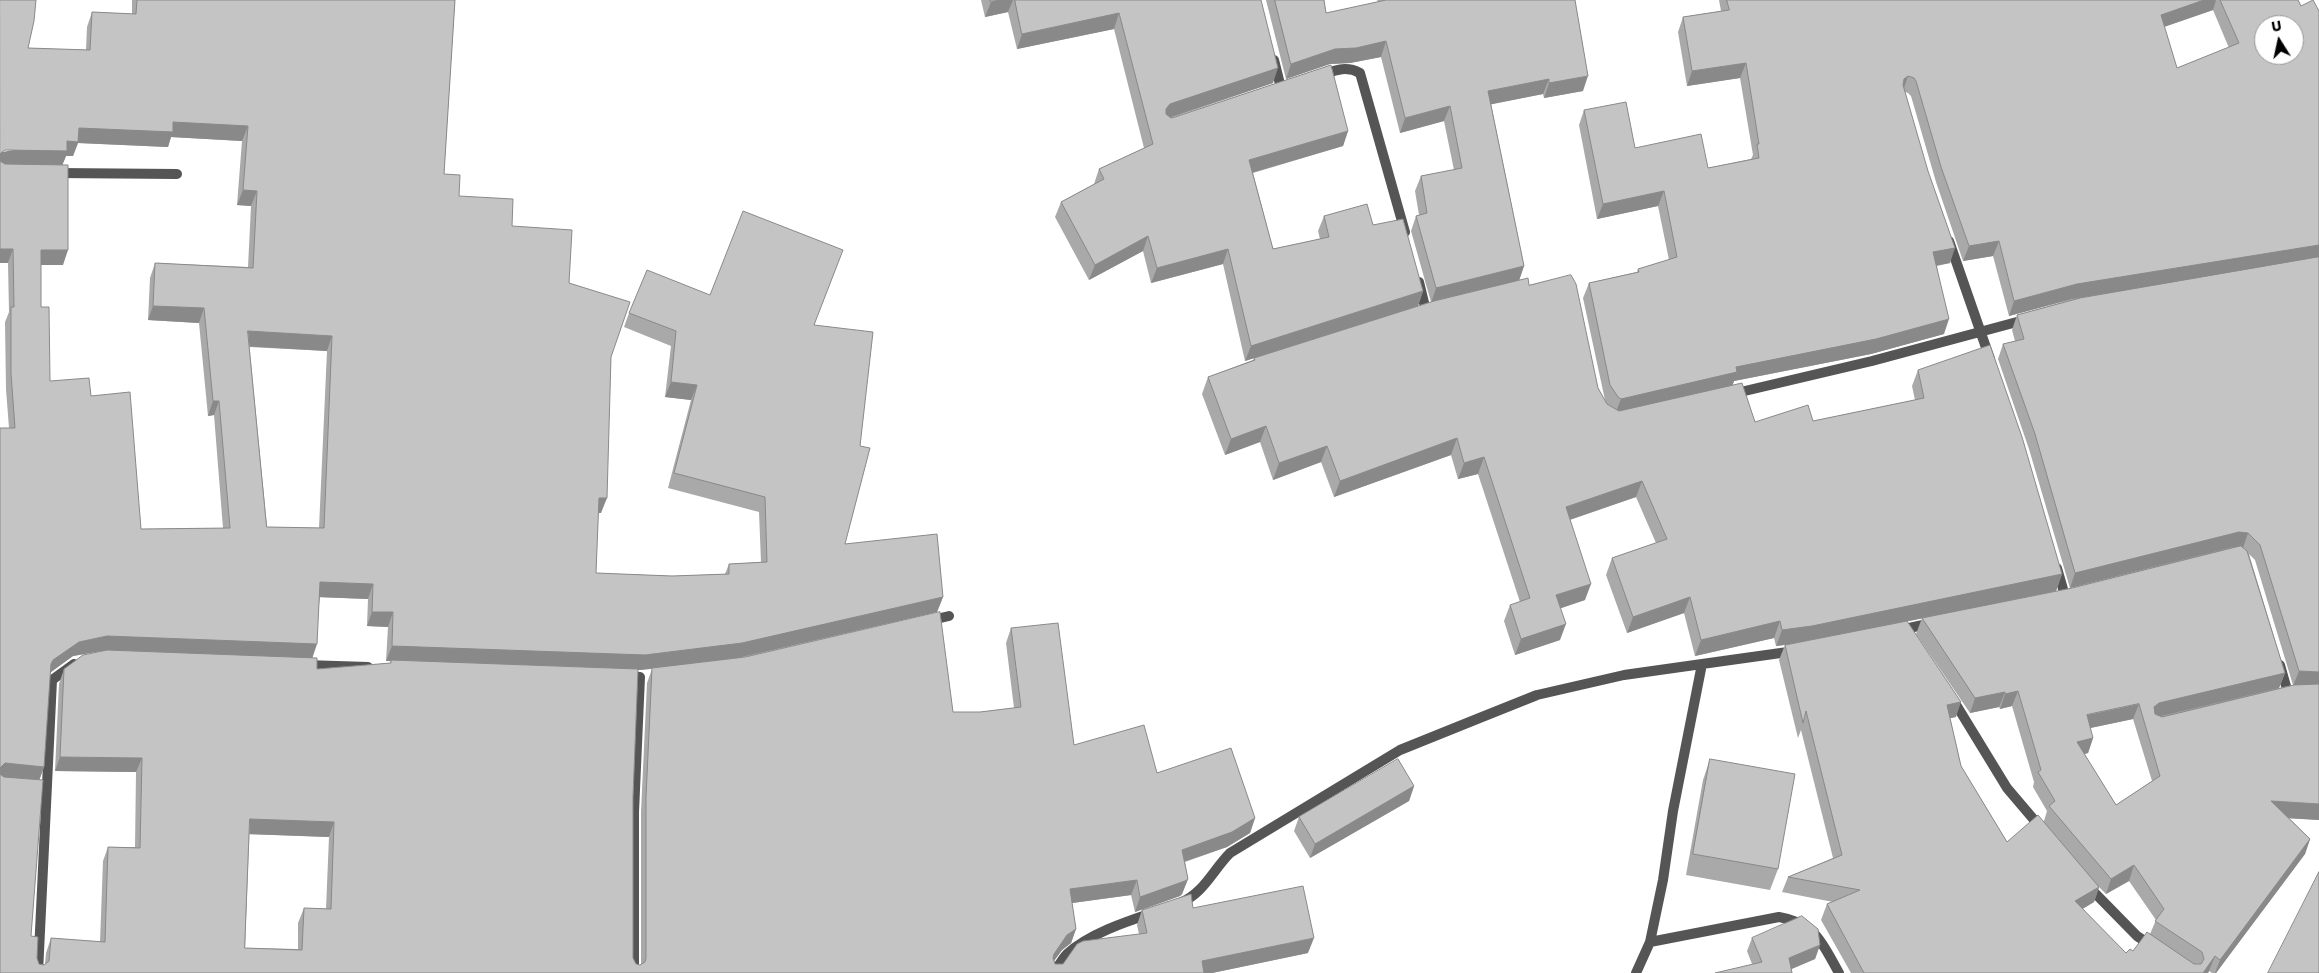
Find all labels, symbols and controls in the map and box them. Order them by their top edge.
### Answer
north arrow [2254,15,2304,65]
text: U [2270,16,2283,37]

